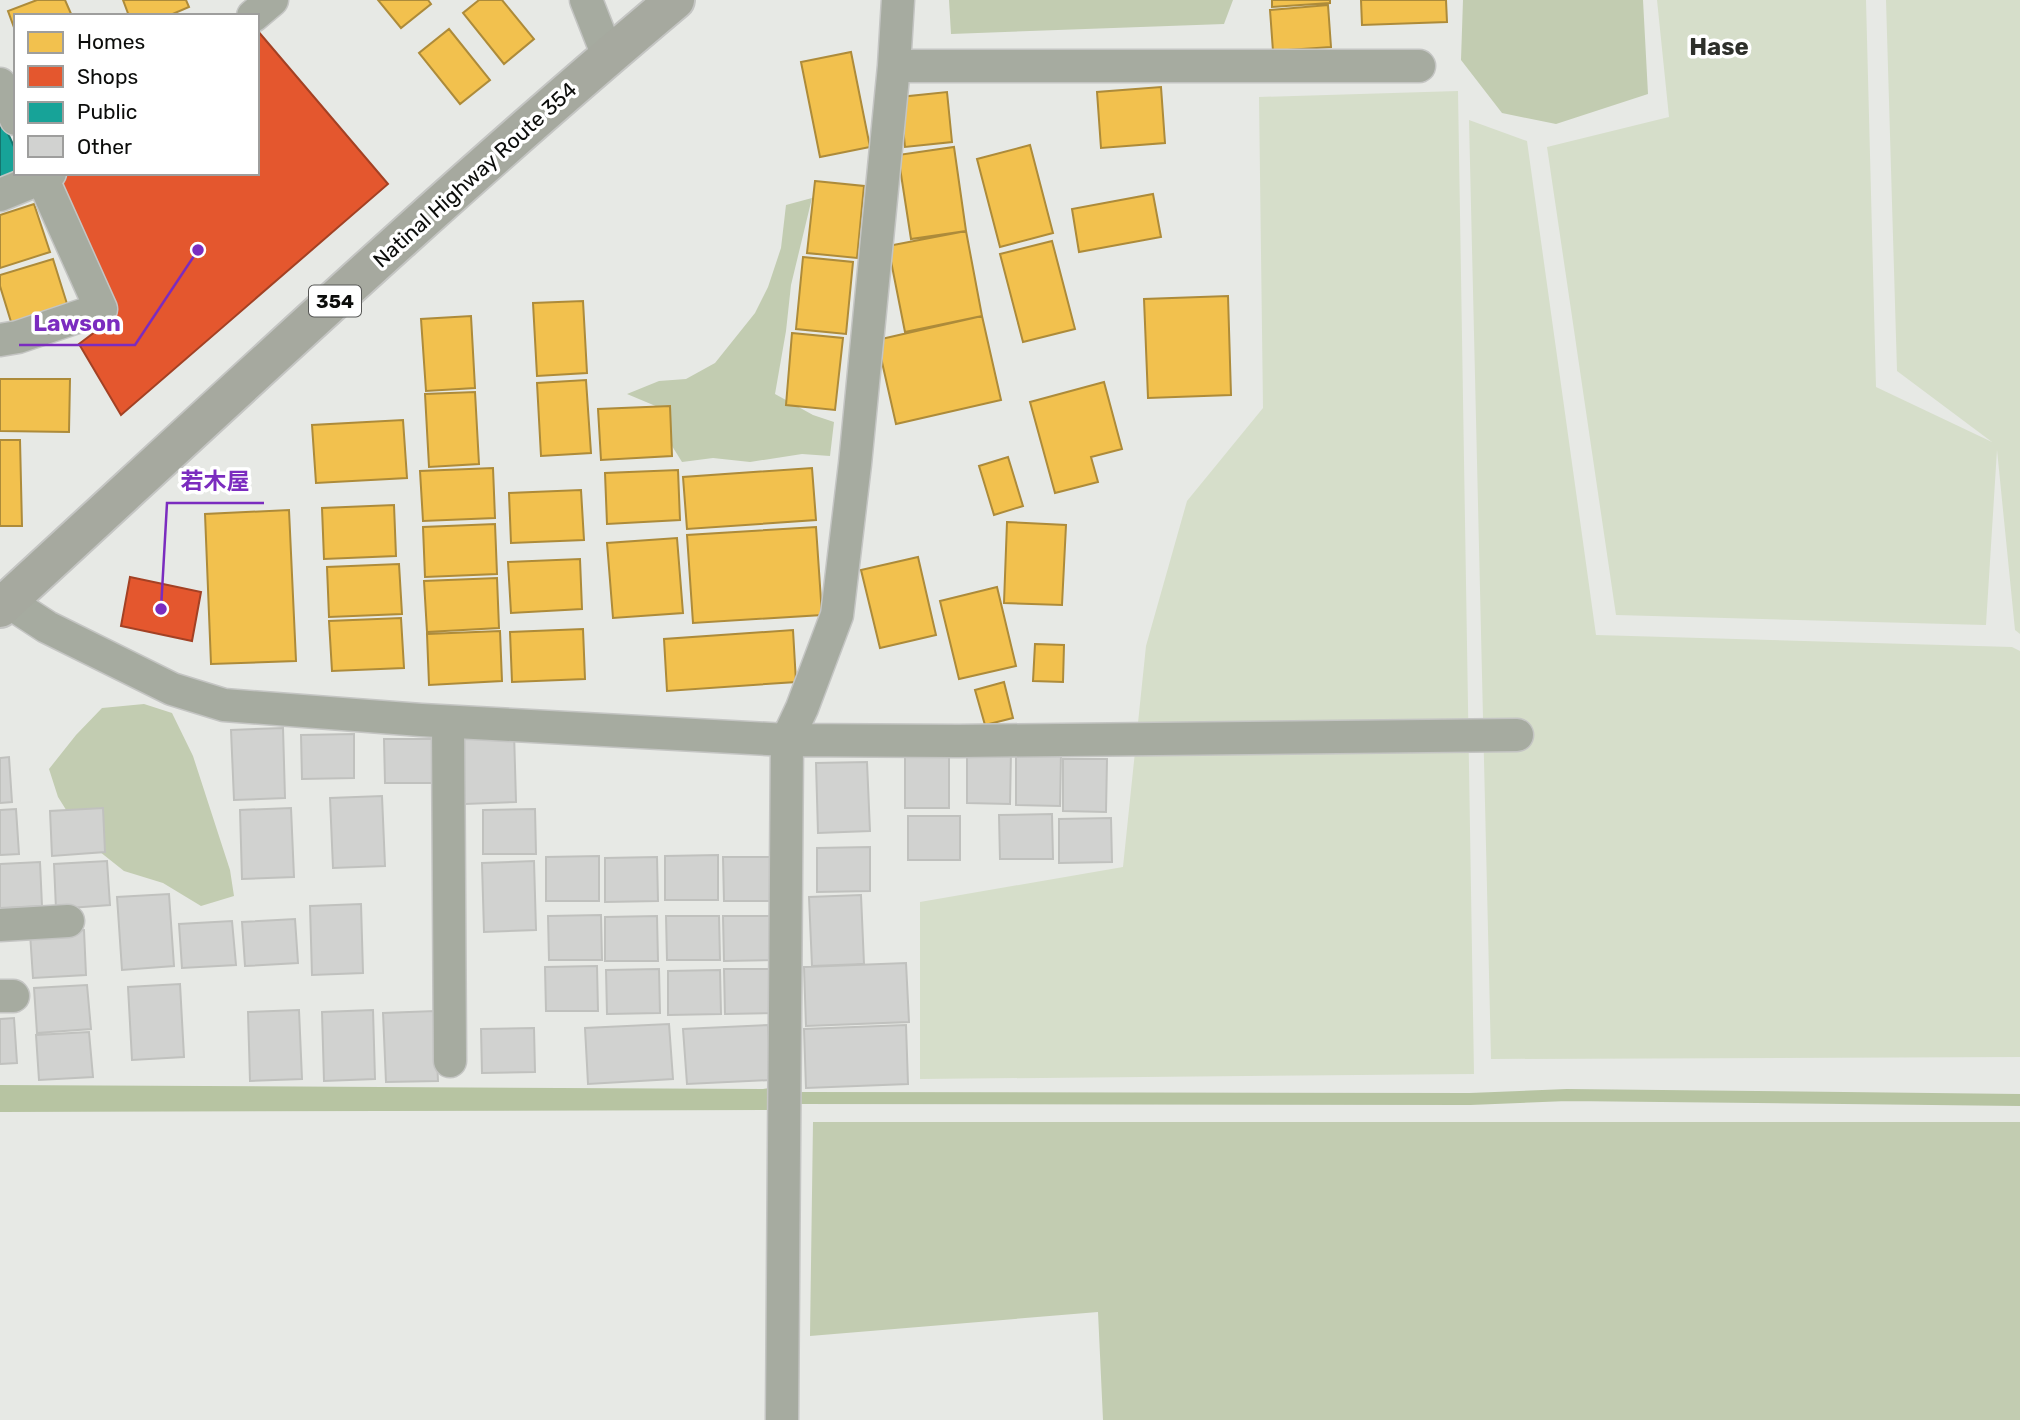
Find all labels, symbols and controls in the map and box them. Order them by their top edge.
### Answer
legend [14,14,259,175]
text: Homes [77,29,145,54]
district label: Hase [1689,33,1749,61]
text: Shops [77,64,138,89]
street label: Natinal Highway Route 354 [368,77,581,273]
text: Public [77,99,137,124]
text: Other [77,134,132,159]
road number: 354 [309,286,361,316]
callout: Lawson [19,301,135,345]
text: Lawson [33,309,121,337]
callout: 若木屋 [167,459,264,503]
text: 若木屋 [181,467,250,495]

